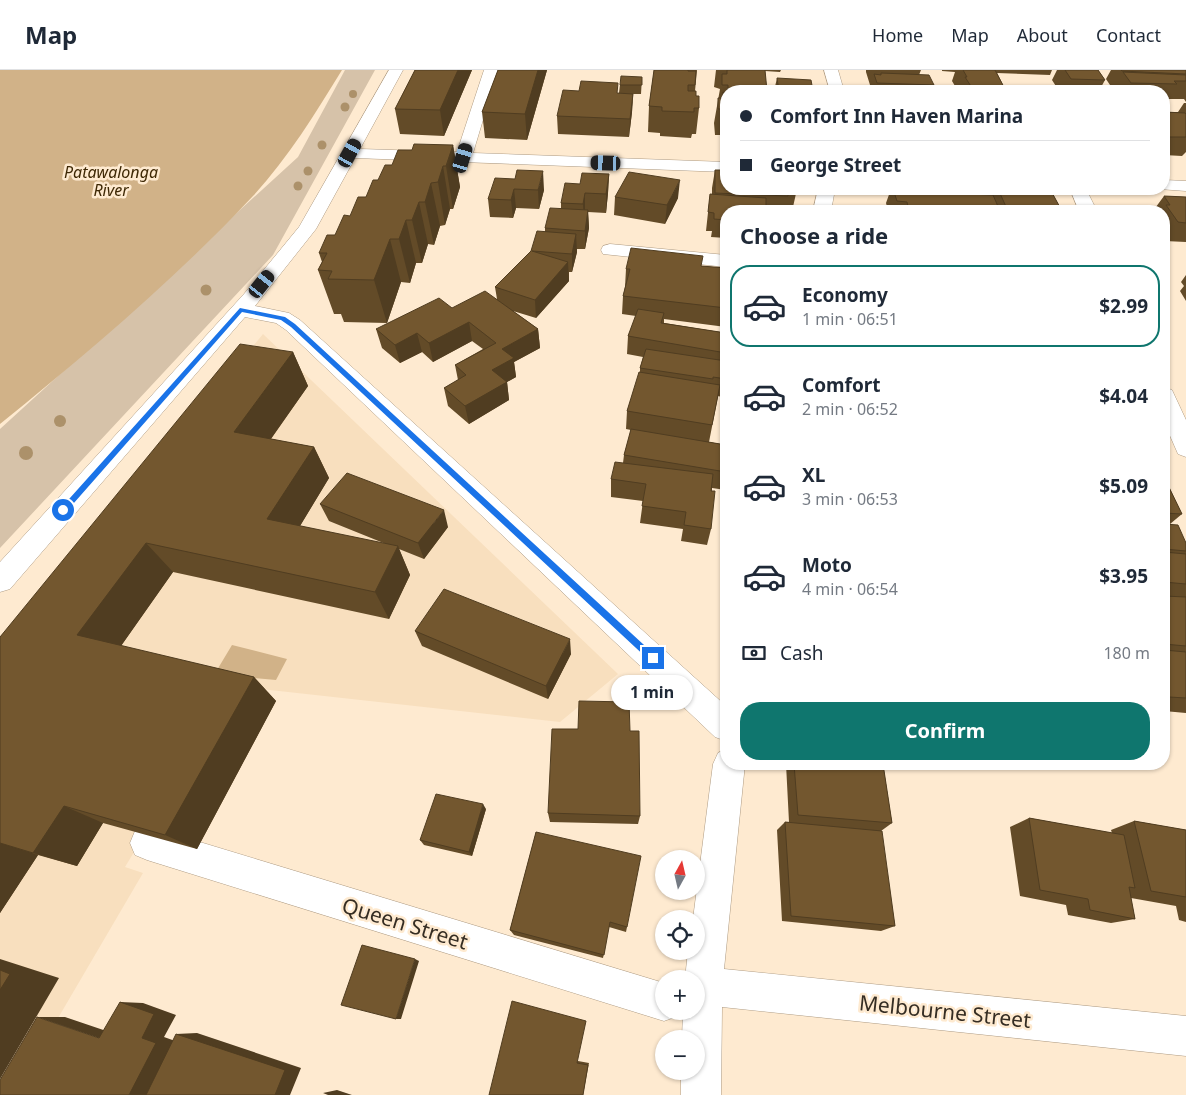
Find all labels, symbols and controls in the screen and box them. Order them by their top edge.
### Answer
text: Map [25,18,77,51]
text: Home [872,23,923,47]
text: Map [951,23,989,47]
text: About [1017,23,1068,47]
text: Contact [1096,23,1161,47]
text: Comfort Inn Haven Marina [770,103,1023,129]
car [336,136,363,170]
car [451,141,474,175]
text: George Street [770,152,901,178]
car [590,155,621,171]
water label: Patawalonga River [64,161,158,201]
text: Choose a ride [740,220,888,250]
car [246,268,277,300]
text: Economy [802,282,888,308]
icon: car [742,284,787,329]
text: $2.99 [1099,293,1148,319]
text: 1 min · 06:51 [802,308,898,330]
text: Comfort [802,372,881,398]
icon: car [742,374,787,419]
text: $4.04 [1099,383,1148,409]
text: 2 min · 06:52 [802,398,898,420]
text: XL [802,462,825,488]
icon: car [742,464,787,509]
text: $5.09 [1099,473,1148,499]
text: 3 min · 06:53 [802,488,898,510]
route start [52,499,74,521]
text: Moto [802,552,852,578]
icon: car [742,554,787,599]
text: $3.95 [1099,563,1148,589]
text: 4 min · 06:54 [802,578,898,600]
icon: cash [740,639,768,667]
text: Cash [780,640,824,666]
text: 180 m [1103,642,1150,664]
route end [642,647,664,669]
callout: 1 min [612,676,694,710]
text: 1 min [630,681,674,703]
button: Confirm [740,702,1150,760]
north arrow [655,850,705,900]
map controls [655,850,705,1080]
street label: Queen Street [339,891,472,956]
button: locate [655,910,705,960]
button: + [655,970,705,1020]
street label: Melbourne Street [858,988,1033,1034]
button: − [655,1030,705,1080]

